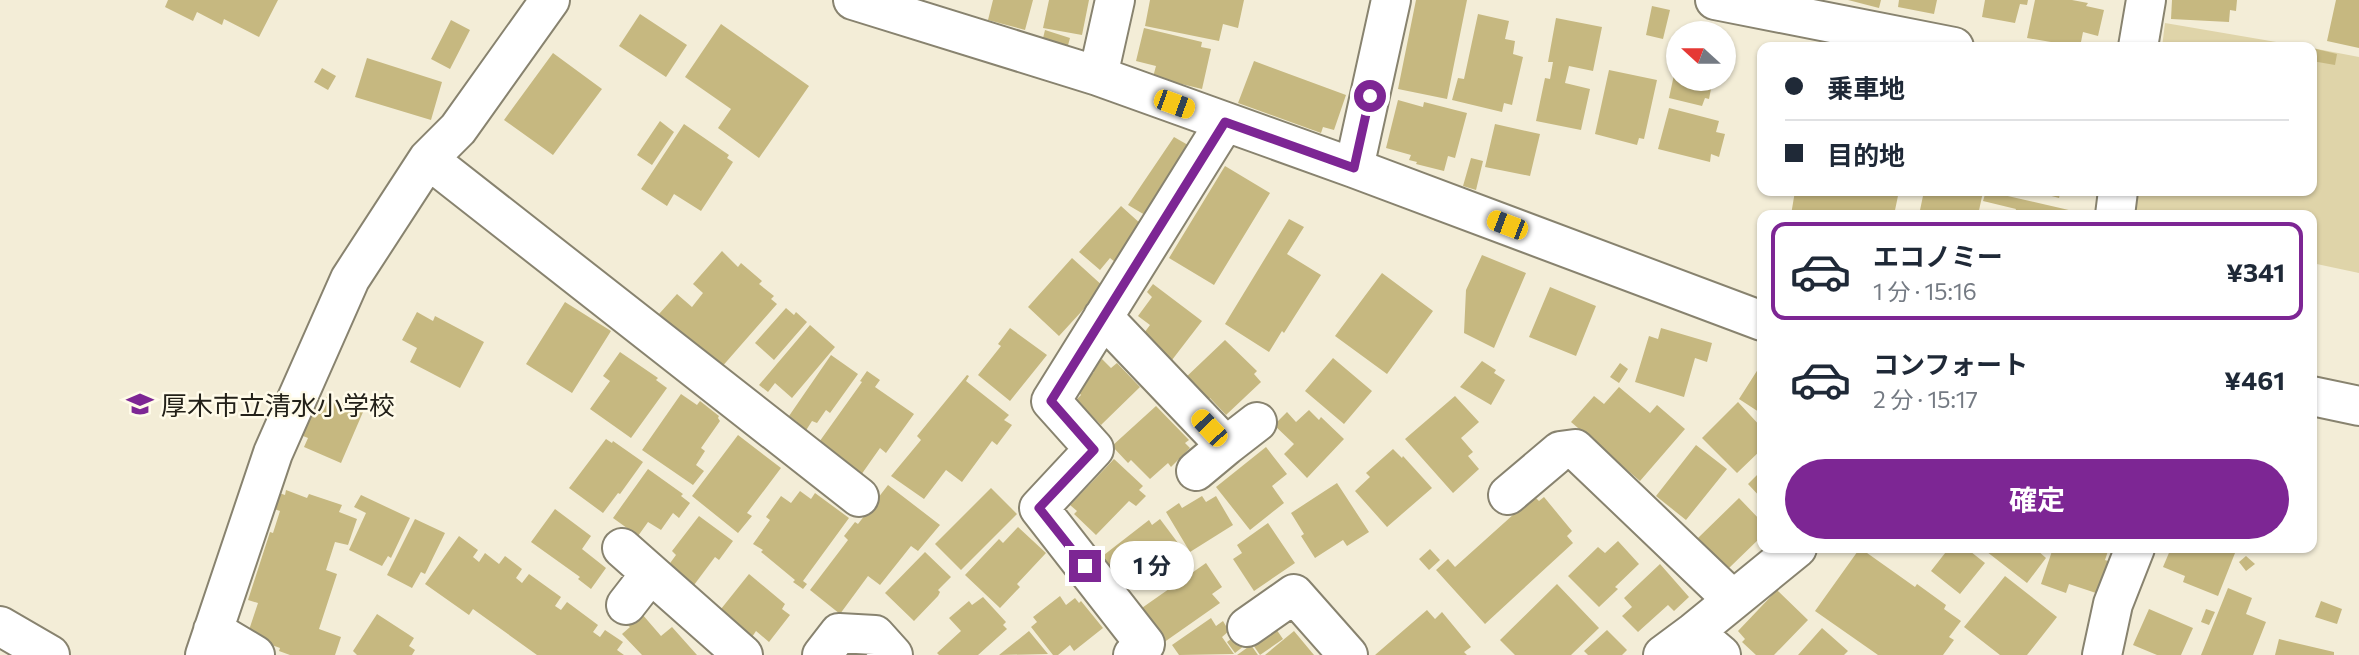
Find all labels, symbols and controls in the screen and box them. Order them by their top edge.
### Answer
north arrow [1666,21,1736,91]
map controls [1666,21,1736,91]
text: 乗車地 [1827,72,1905,103]
route start [1354,80,1386,112]
car [1151,87,1198,121]
text: 目的地 [1827,139,1905,170]
car [1484,208,1531,242]
icon: car [1789,240,1852,303]
text: エコノミー [1873,240,2003,271]
text: ¥341 [2226,256,2285,287]
text: 1 分 · 15:16 [1873,277,1977,305]
icon: car [1789,348,1852,411]
text: コンフォート [1873,348,2028,379]
text: ¥461 [2224,364,2285,395]
text: 2 分 · 15:17 [1873,385,1978,413]
school or university icon: 厚木市立清水小学校 [125,389,155,419]
place label: 厚木市立清水小学校 [161,389,395,420]
car [1187,405,1232,451]
button: 確定 [1785,459,2289,539]
callout: 1 分 [1110,542,1194,590]
route end [1069,550,1101,582]
text: 1 分 [1133,551,1171,579]

